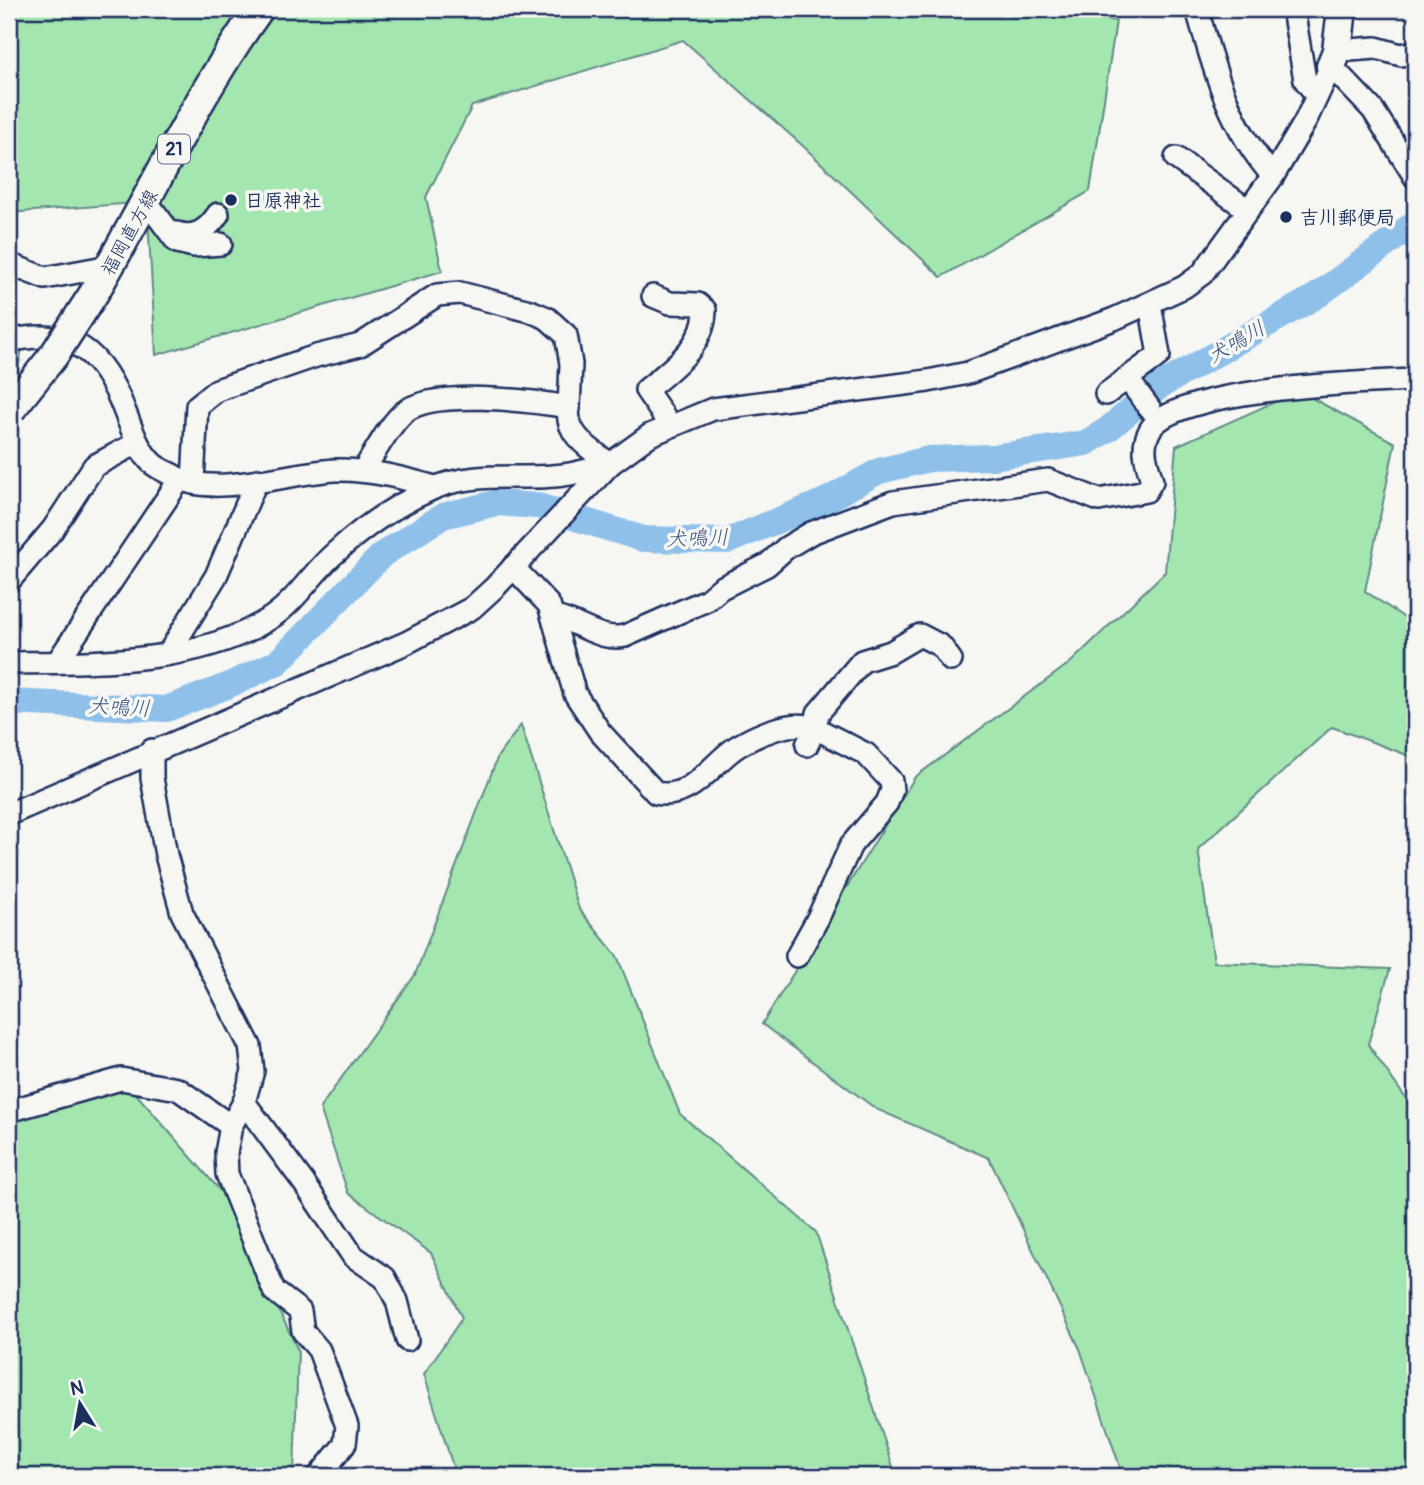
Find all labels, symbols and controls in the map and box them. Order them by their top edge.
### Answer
road number: 21 [158,134,190,164]
street label: 福岡直方線 [96,185,163,280]
place label: 日原神社 [245,189,321,213]
marker: 日原神社 [223,192,239,208]
place label: 吉川郵便局 [1300,206,1395,230]
marker: 吉川郵便局 [1278,209,1294,225]
water label: 犬鳴川 [1202,315,1270,370]
water label: 犬鳴川 [665,524,729,553]
water label: 犬鳴川 [87,692,151,723]
north arrow [46,1370,116,1440]
text: N [68,1375,86,1401]

